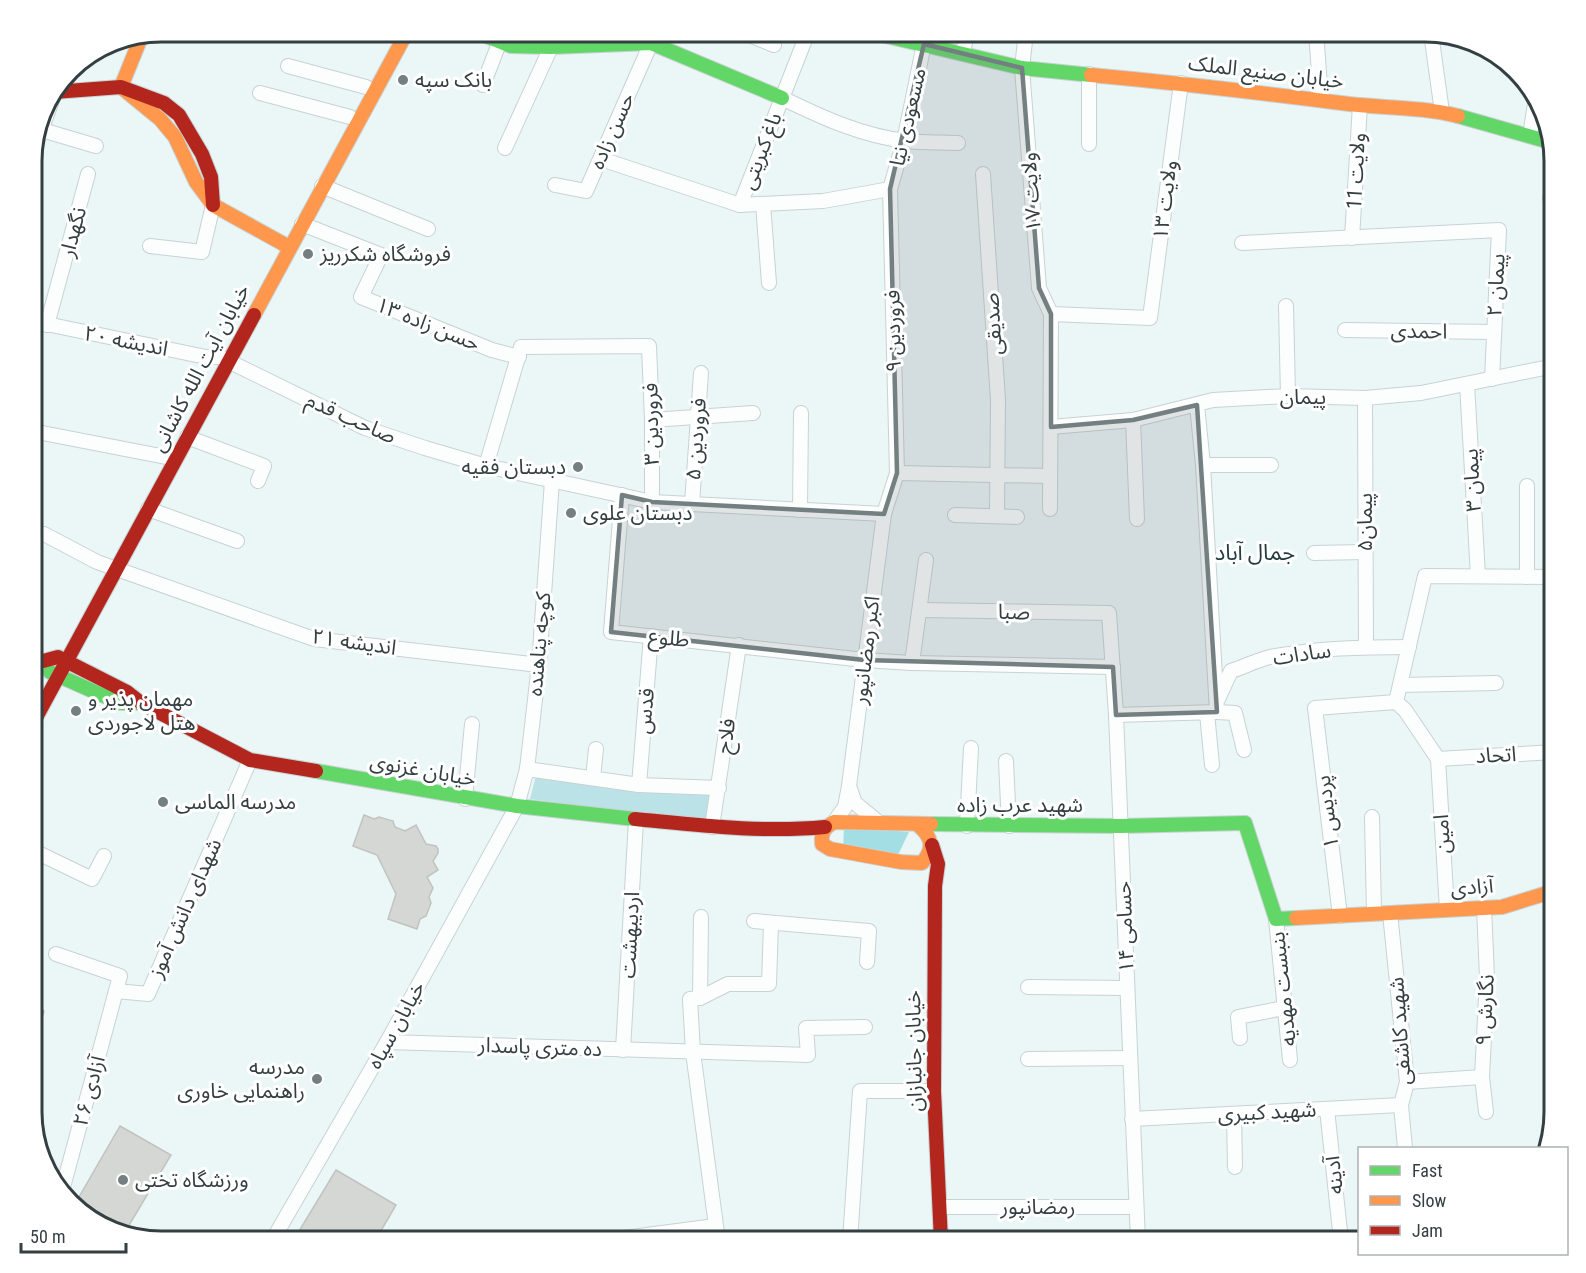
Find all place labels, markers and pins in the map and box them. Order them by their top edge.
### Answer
place label: بانک سپه [415,68,492,93]
marker: بانک سپه [396,73,410,87]
place label: فروشگاه شکرریز [319,242,451,266]
marker: فروشگاه شکرریز [301,247,315,261]
place label: دبستان فقیه [462,455,566,479]
marker: دبستان فقیه [571,460,585,474]
place label: دبستان علوی [583,501,692,525]
marker: دبستان علوی [564,506,578,520]
place label: مهمان پذیر و هتل لاجوردی [88,687,196,735]
marker: مهمان پذیر و هتل لاجوردی [69,704,83,718]
place label: مدرسه الماسی [175,790,296,814]
marker: مدرسه الماسی [156,795,170,809]
place label: مدرسه راهنمایی خاوری [177,1055,305,1103]
marker: مدرسه راهنمایی خاوری [310,1072,324,1086]
place label: ورزشگاه تختی [135,1168,249,1192]
marker: ورزشگاه تختی [116,1173,130,1187]

